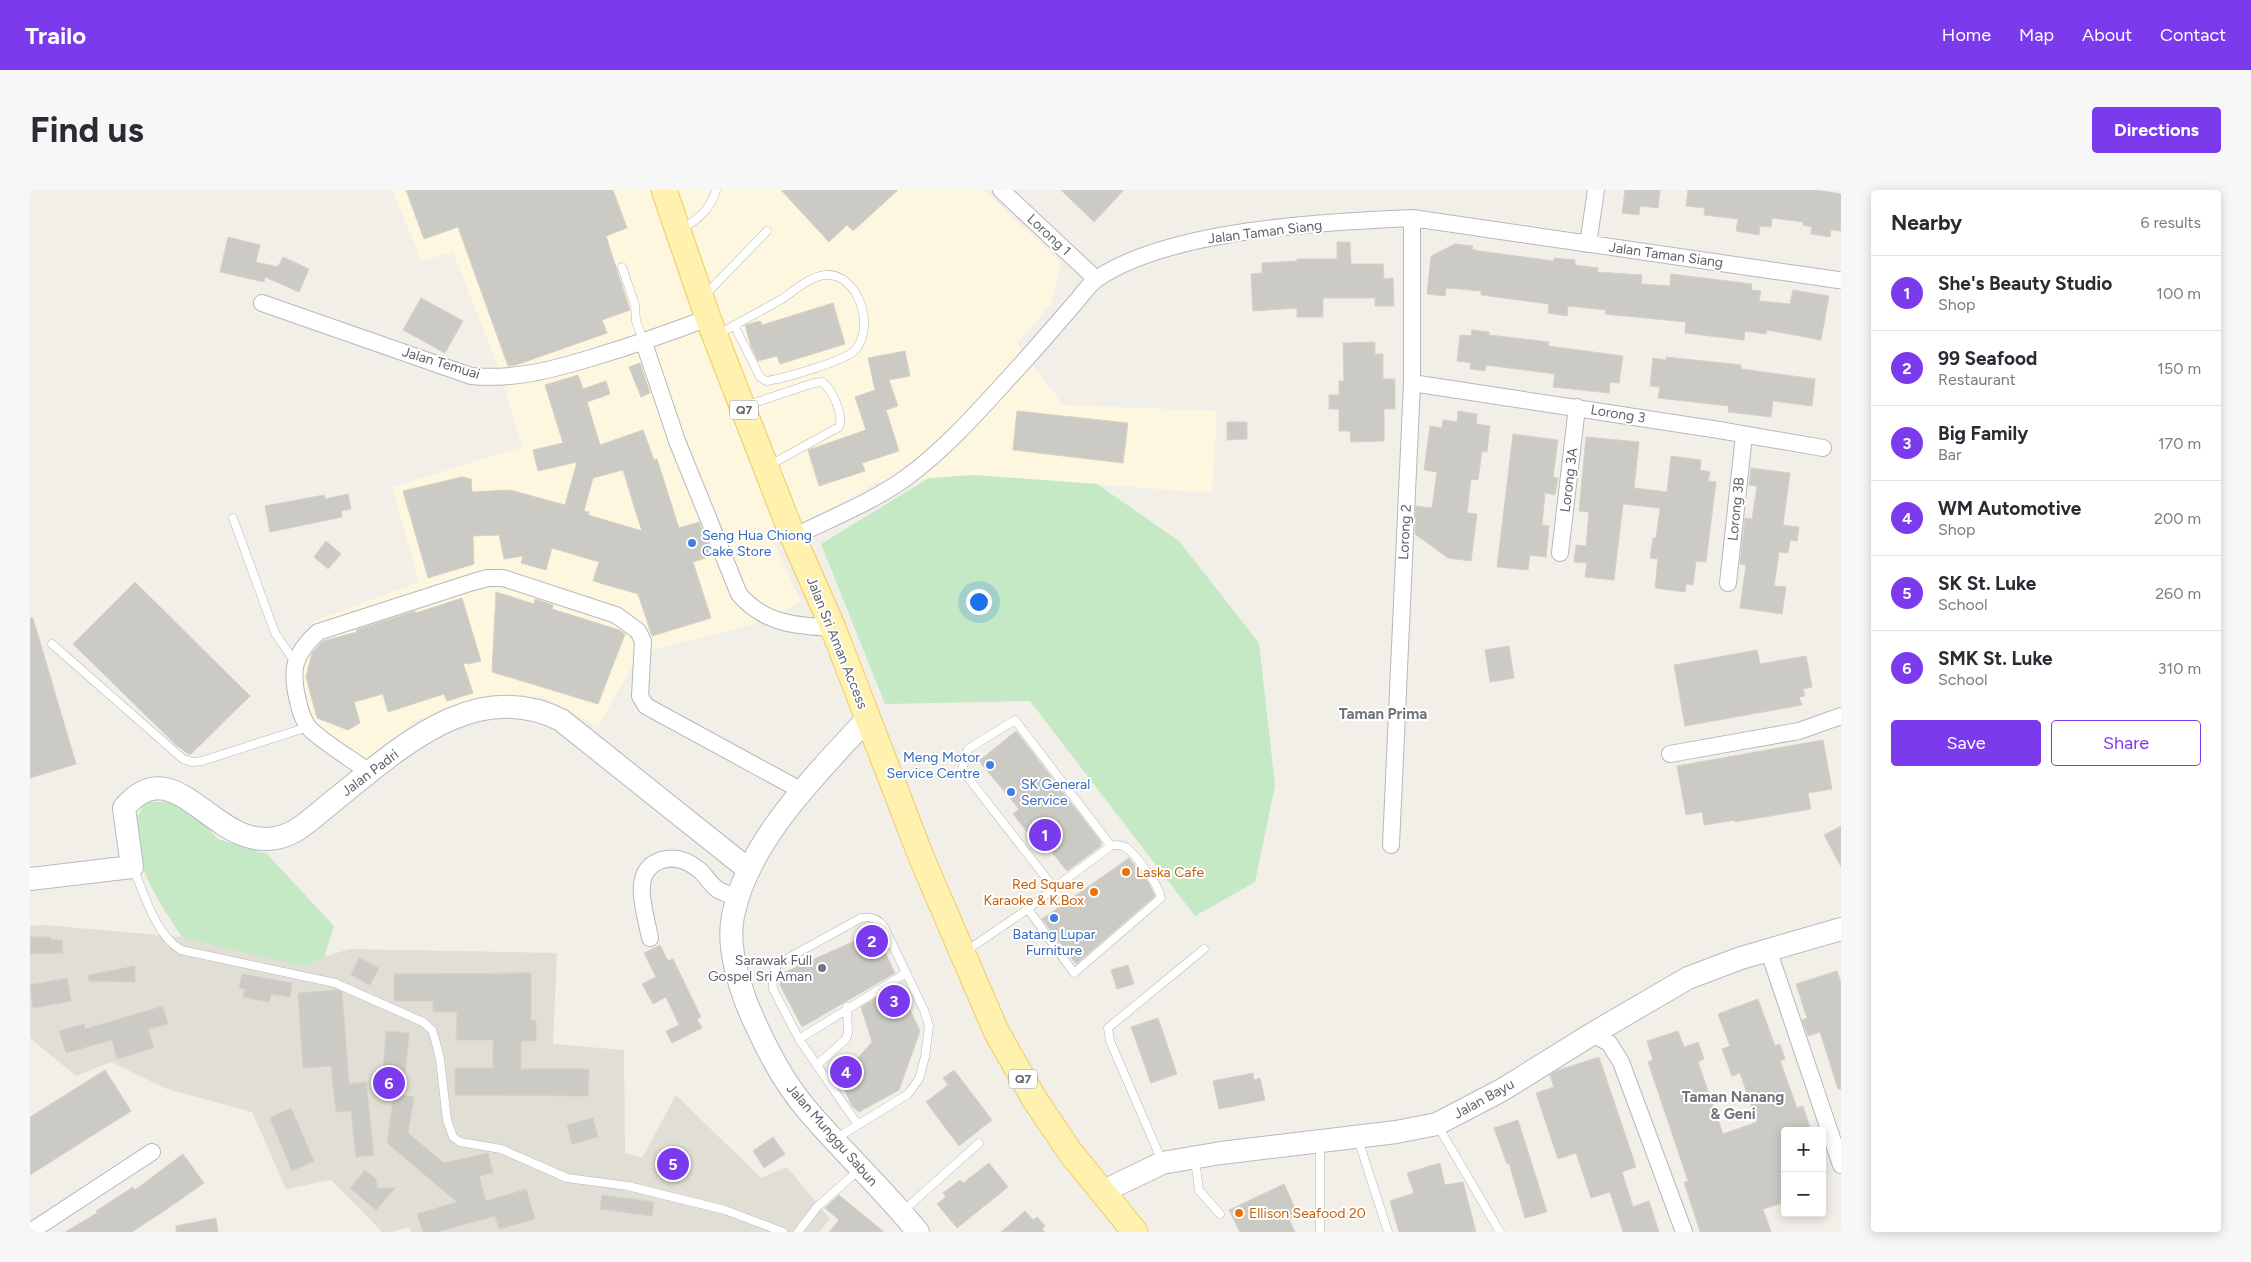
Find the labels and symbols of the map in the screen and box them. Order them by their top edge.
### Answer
street label: Lorong 1 [1024,211,1074,259]
street label: Jalan Taman Siang [1207,217,1323,247]
street label: Jalan Taman Siang [1608,239,1724,271]
street label: Jalan Temuai [400,343,482,383]
road number: Q7 [730,400,758,420]
street label: Lorong 3 [1589,401,1647,427]
street label: Lorong 3A [1557,446,1581,513]
street label: Lorong 3B [1724,476,1748,542]
street label: Lorong 2 [1395,504,1415,560]
place label: Seng Hua Chiong Cake Store [702,527,812,560]
marker: Seng Hua Chiong Cake Store [686,537,698,549]
street label: Jalan Sri Aman Access [803,574,871,712]
your location [966,589,992,615]
district label: Taman Prima [1339,705,1427,723]
street label: Jalan Padri [338,746,402,800]
place label: Meng Motor Service Centre [887,749,980,782]
marker: Meng Motor Service Centre [984,759,996,771]
place label: SK General Service [1021,776,1090,809]
marker: SK General Service [1005,786,1017,798]
pin: 1 [1029,816,1061,854]
place label: Laska Cafe [1136,864,1205,881]
marker: Laska Cafe [1120,866,1132,878]
place label: Red Square Karaoke & K.Box [984,876,1084,909]
marker: Red Square Karaoke & K.Box [1088,886,1100,898]
marker: Batang Lupar Furniture [1048,912,1060,924]
pin: 2 [856,922,888,960]
place label: Batang Lupar Furniture [1013,926,1096,959]
place label: Sarawak Full Gospel Sri Aman [708,952,812,985]
marker: Sarawak Full Gospel Sri Aman [816,962,828,974]
pin: 3 [878,982,910,1020]
pin: 4 [830,1053,862,1091]
pin: 6 [373,1064,405,1102]
road number: Q7 [1009,1070,1037,1089]
street label: Jalan Bayu [1451,1075,1517,1123]
street label: Jalan Munggu Sabun [783,1080,881,1190]
district label: Taman Nanang & Geni [1682,1088,1784,1123]
pin: 5 [657,1145,689,1183]
place label: Ellison Seafood 20 [1249,1205,1366,1222]
marker: Ellison Seafood 20 [1233,1207,1245,1219]

